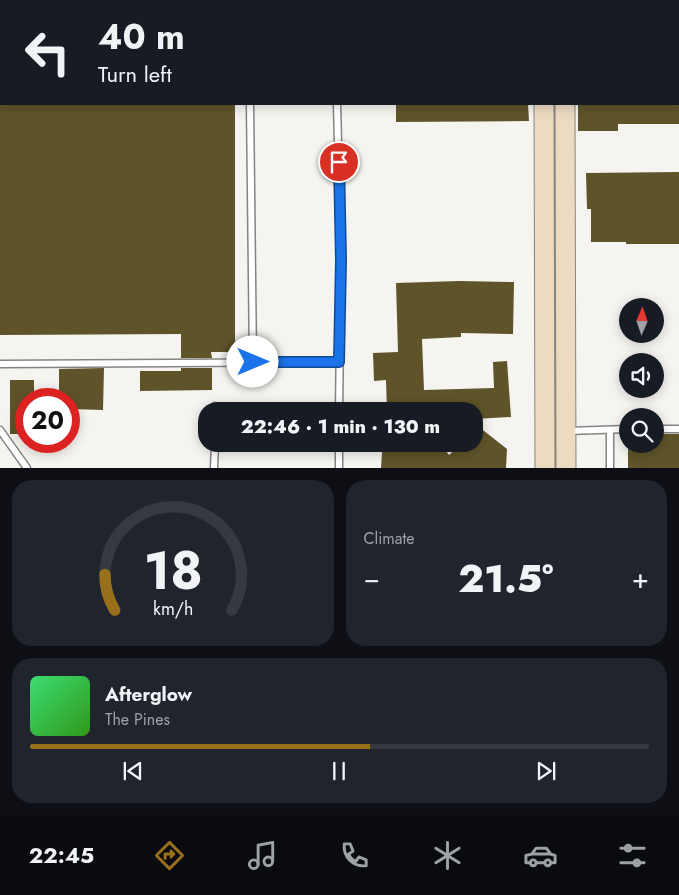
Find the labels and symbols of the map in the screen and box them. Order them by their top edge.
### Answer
pin [318,141,360,183]
north arrow [619,298,664,342]
position arrow [226,335,278,387]
speed limit sign: 20 [15,388,80,453]

